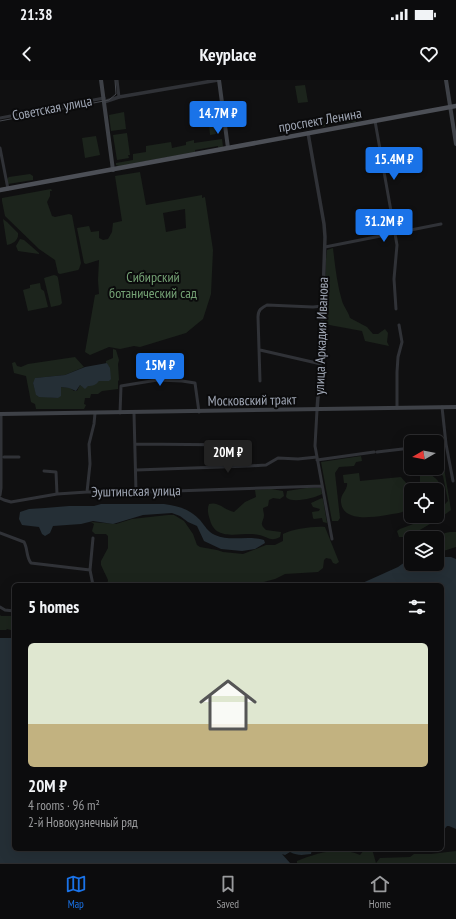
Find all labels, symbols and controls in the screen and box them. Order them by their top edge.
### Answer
text: 21:38 [20,5,52,24]
icon: back [16,43,38,65]
text: Keyplace [200,43,256,66]
icon: heart [418,43,440,65]
street label: Советская улица [11,91,93,125]
pin: 14.7M ₽ [181,101,255,135]
street label: проспект Ленина [277,104,363,136]
text: 14.7M ₽ [199,105,237,122]
pin: 15.4M ₽ [357,147,431,181]
text: 15.4M ₽ [375,151,413,168]
pin: 31.2M ₽ [347,209,421,243]
text: 31.2M ₽ [365,213,403,230]
park label: Сибирский ботанический сад [109,268,197,302]
street label: улица Аркадия Иванова [310,277,332,395]
pin: 15M ₽ [132,353,188,387]
text: 15M ₽ [145,357,175,374]
street label: Московский тракт [208,390,297,410]
north arrow [404,435,444,475]
map controls [404,435,444,571]
pin: 20M ₽ [200,440,256,474]
text: 20M ₽ [213,444,243,461]
street label: Эуштинская улица [91,481,181,501]
button: locate [404,483,444,523]
button: layers [404,531,444,571]
text: 5 homes [28,596,79,618]
icon: filters [406,596,428,618]
icon: home [192,669,264,741]
text: 20M ₽ [28,775,67,797]
text: 4 rooms · 96 m² [28,797,100,814]
text: 2-й Новокузнечный ряд [28,814,138,831]
tab: Map [65,873,87,911]
tab: Saved [216,873,239,911]
tab: Home [369,873,391,911]

